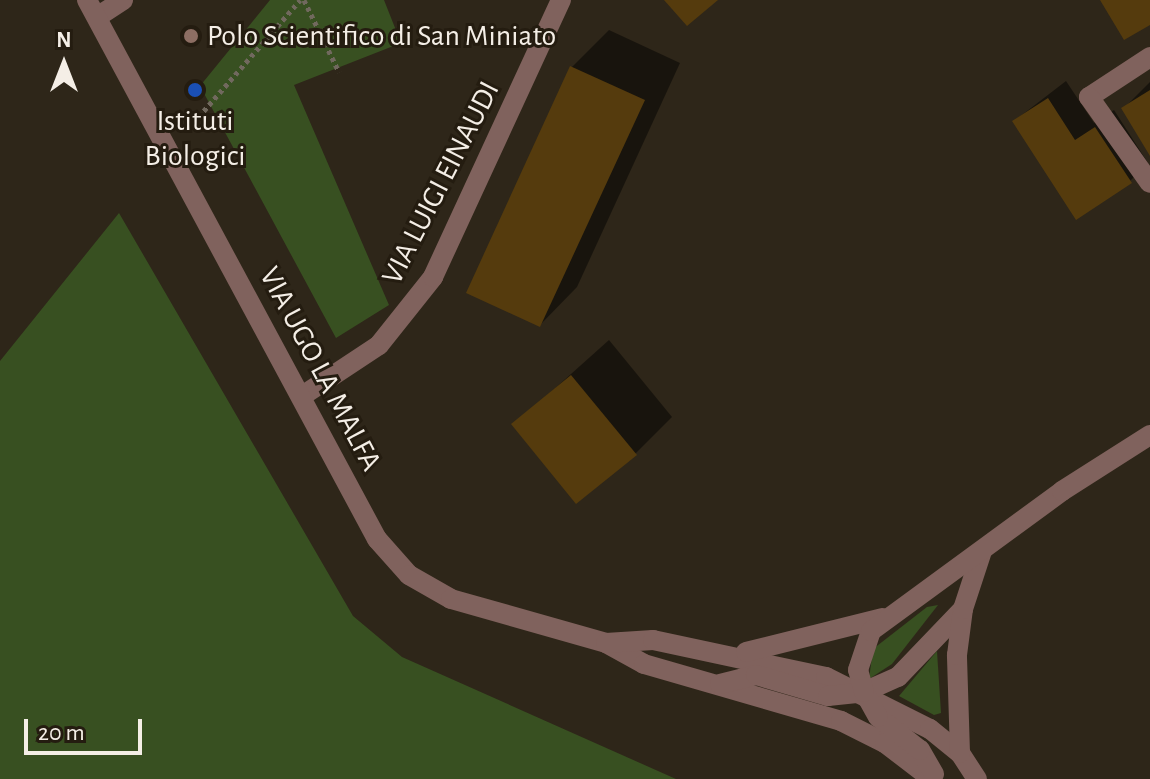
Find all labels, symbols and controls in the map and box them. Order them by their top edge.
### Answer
place label: Polo Scientifico di San Miniato [207,18,556,54]
north arrow [24,24,104,104]
marker: Polo Scientifico di San Miniato [182,27,200,45]
text: N [56,29,72,51]
street label: VIA LUIGI EINAUDI [374,75,508,291]
marker: Istituti Biologici [186,81,204,99]
place label: Istituti Biologici [145,103,245,174]
street label: VIA UGO LA MALFA [251,261,389,477]
scale bar [28,703,146,753]
text: 20 m [38,721,85,745]

